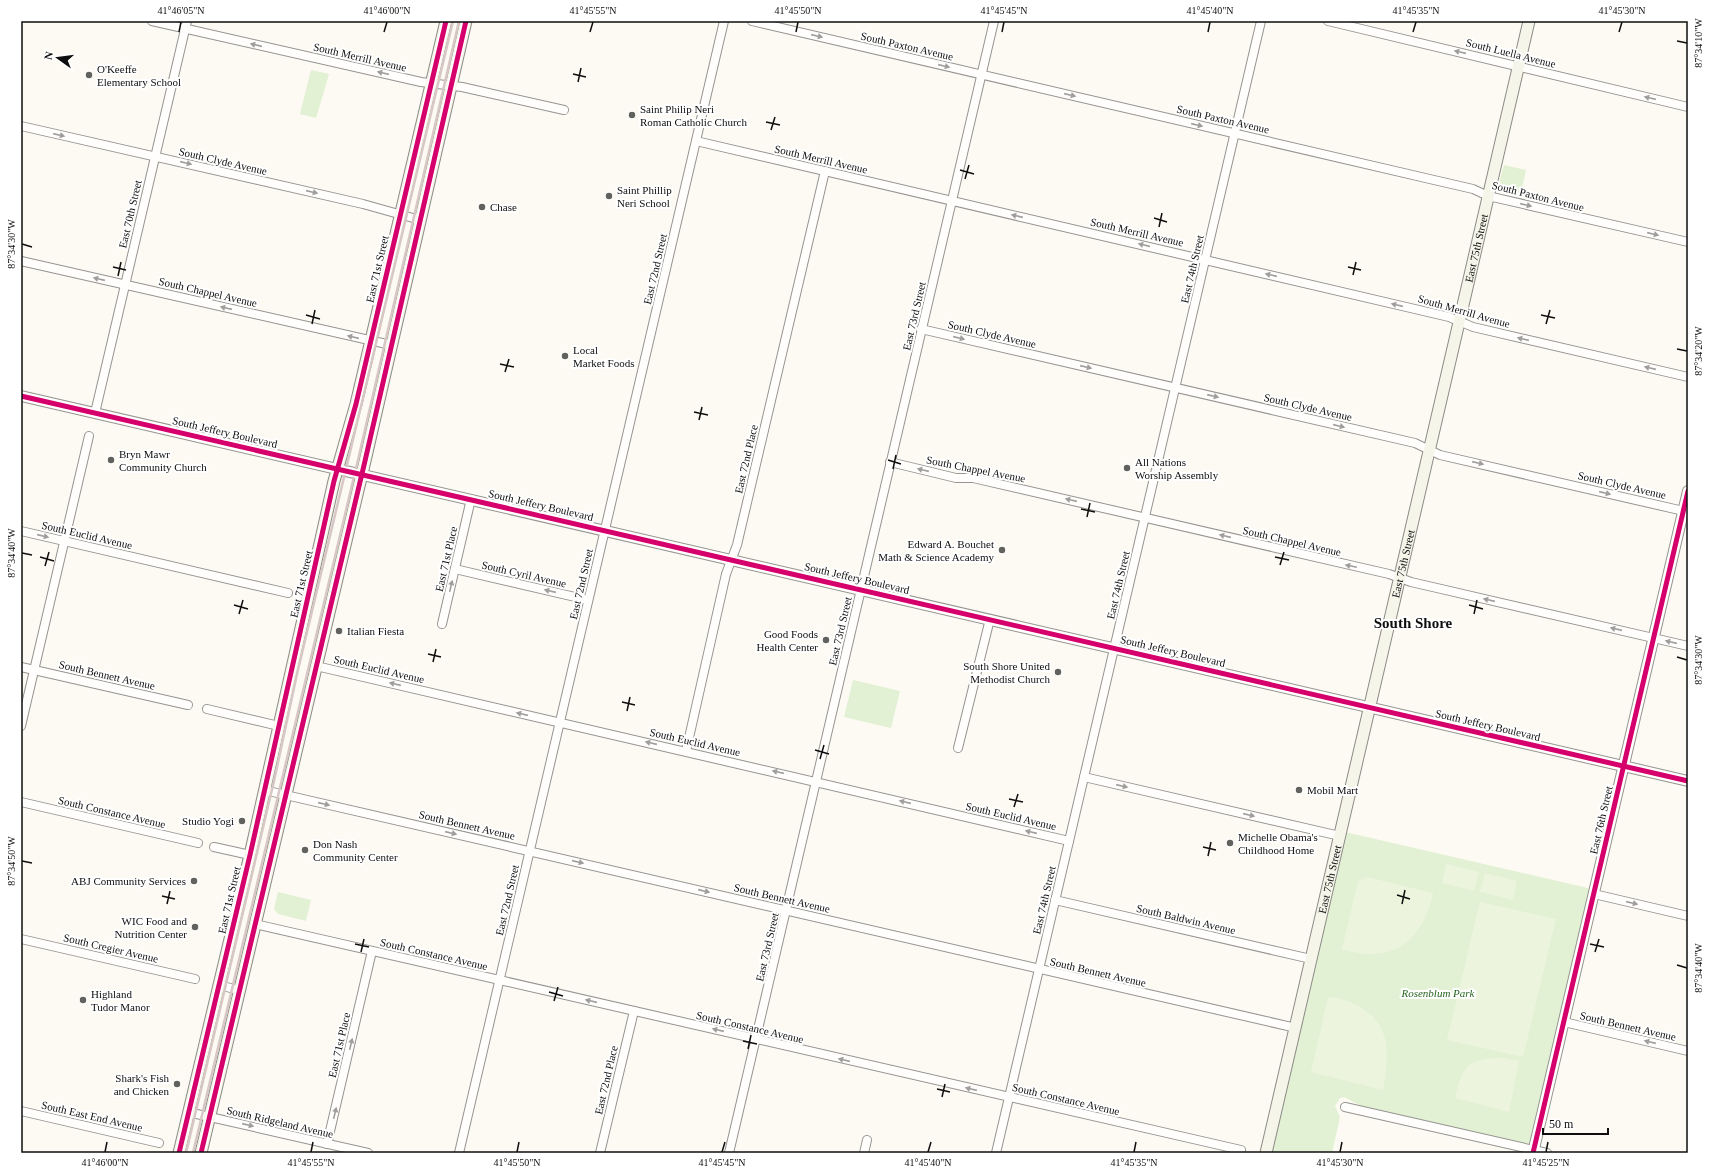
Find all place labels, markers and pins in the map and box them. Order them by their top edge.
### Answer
place label: O'Keeffe Elementary School [97,63,181,88]
marker: O'Keeffe Elementary School [84,70,94,80]
place label: Saint Philip Neri Roman Catholic Church [640,103,747,128]
marker: Saint Philip Neri Roman Catholic Church [627,110,637,120]
place label: Saint Phillip Neri School [617,184,672,209]
marker: Saint Phillip Neri School [604,191,614,201]
place label: Chase [490,201,517,213]
marker: Chase [477,202,487,212]
place label: Local Market Foods [573,344,634,369]
marker: Local Market Foods [560,351,570,361]
place label: Bryn Mawr Community Church [119,448,207,473]
marker: Bryn Mawr Community Church [106,455,116,465]
place label: All Nations Worship Assembly [1135,456,1219,481]
marker: All Nations Worship Assembly [1122,463,1132,473]
place label: Edward A. Bouchet Math & Science Academy [878,538,994,563]
marker: Edward A. Bouchet Math & Science Academy [997,545,1007,555]
place label: Italian Fiesta [347,625,404,637]
marker: Italian Fiesta [334,626,344,636]
place label: Good Foods Health Center [757,628,818,653]
marker: Good Foods Health Center [821,635,831,645]
place label: South Shore United Methodist Church [963,660,1050,685]
marker: South Shore United Methodist Church [1053,667,1063,677]
place label: Mobil Mart [1307,784,1358,796]
marker: Mobil Mart [1294,785,1304,795]
place label: Studio Yogi [182,815,234,827]
marker: Studio Yogi [237,816,247,826]
place label: Michelle Obama's Childhood Home [1238,831,1318,856]
place label: Don Nash Community Center [313,838,398,863]
marker: Michelle Obama's Childhood Home [1225,838,1235,848]
marker: Don Nash Community Center [300,845,310,855]
place label: ABJ Community Services [71,875,186,887]
marker: ABJ Community Services [189,876,199,886]
place label: WIC Food and Nutrition Center [115,915,187,940]
marker: WIC Food and Nutrition Center [190,922,200,932]
place label: Highland Tudor Manor [91,988,150,1013]
marker: Highland Tudor Manor [78,995,88,1005]
place label: Shark's Fish and Chicken [114,1072,169,1097]
marker: Shark's Fish and Chicken [172,1079,182,1089]

